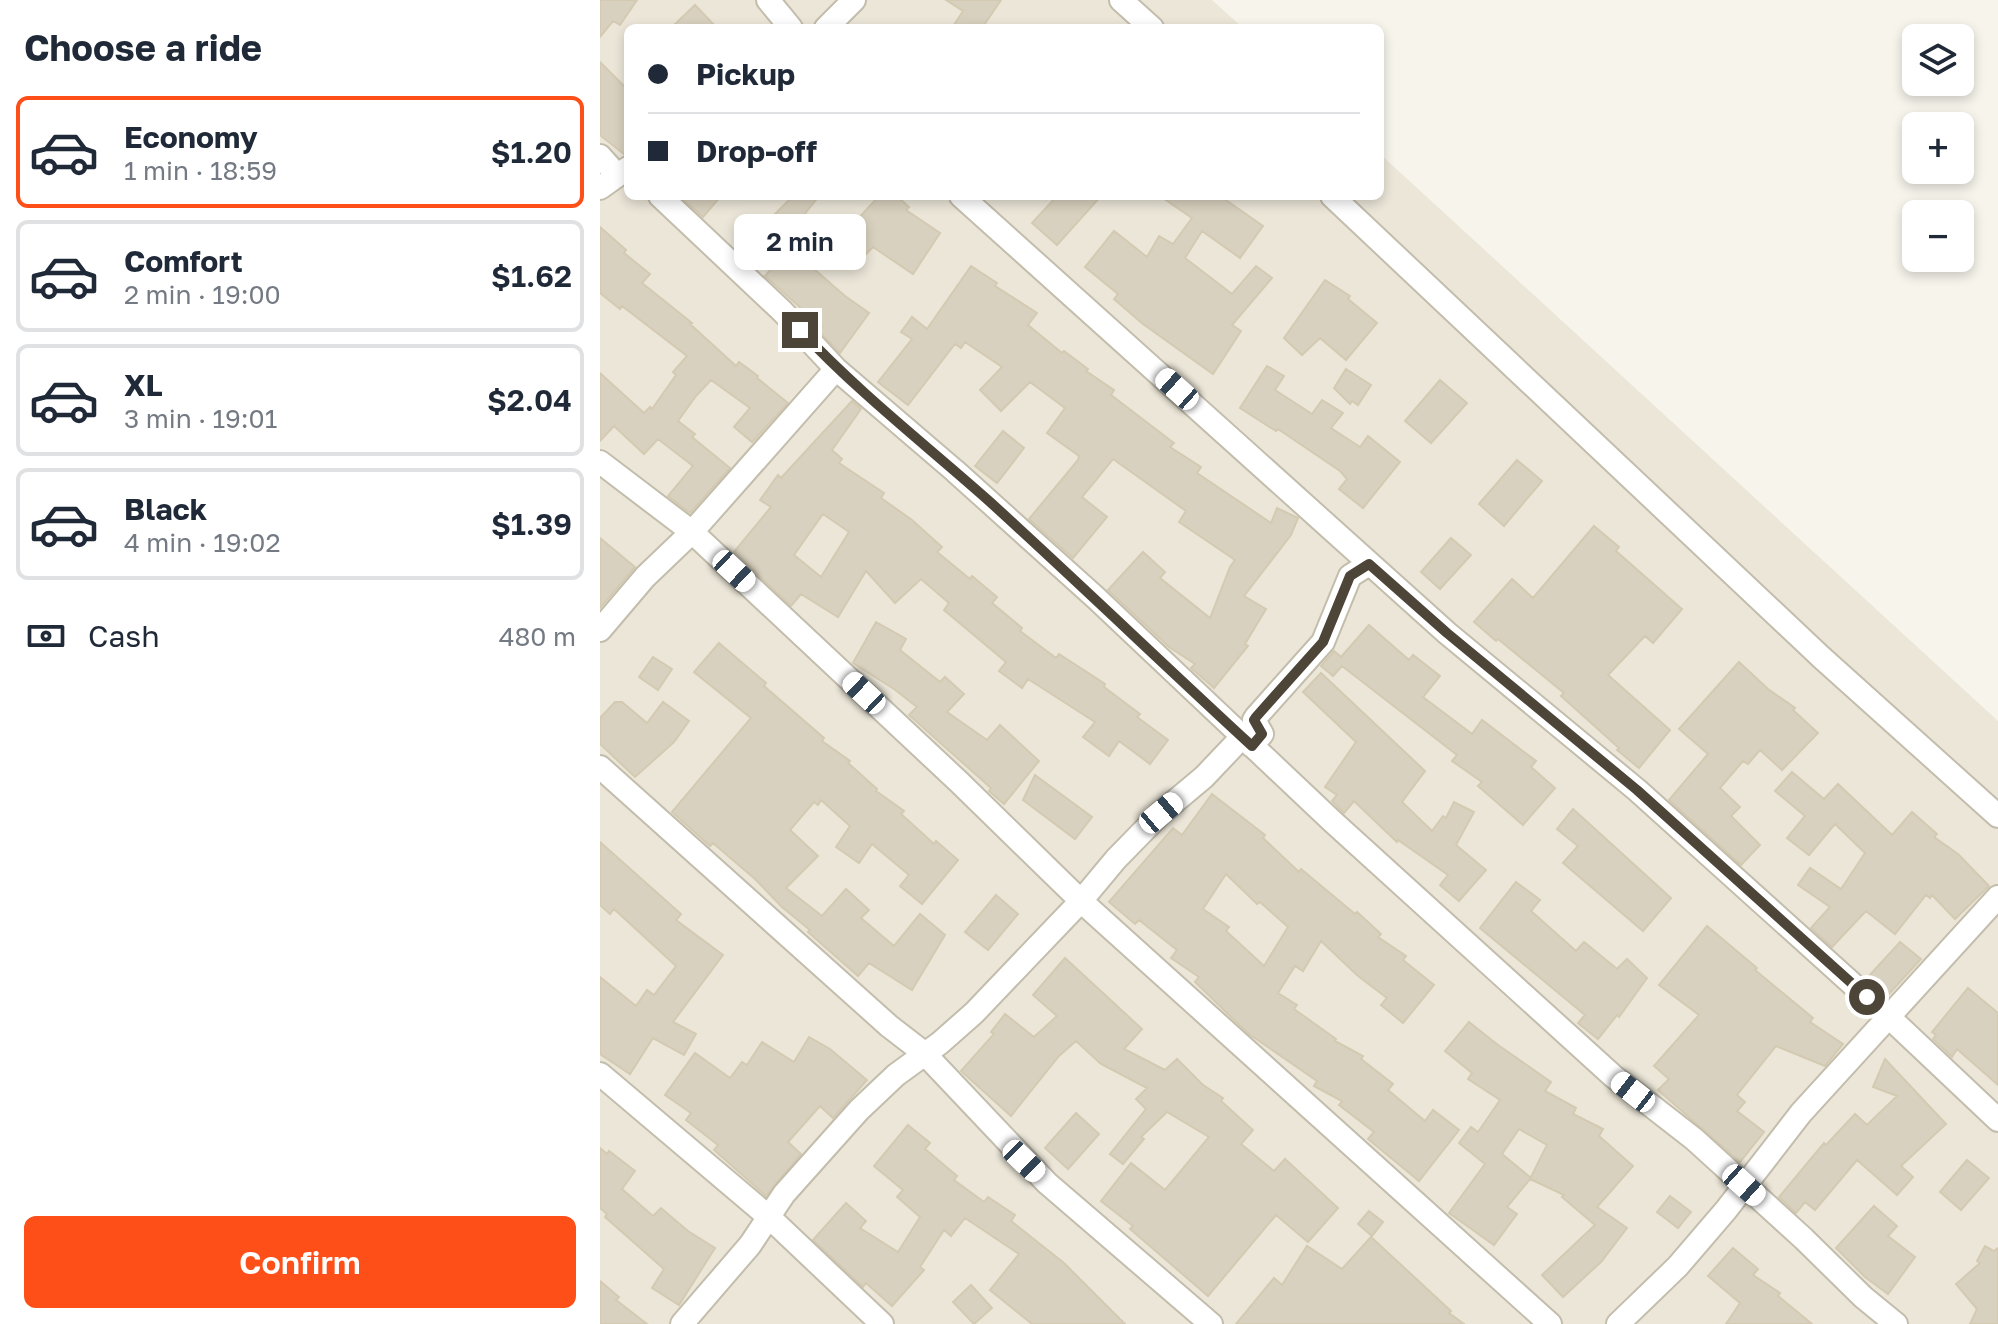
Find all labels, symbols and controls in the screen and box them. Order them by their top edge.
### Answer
map controls [1902,24,1974,272]
button: layers [1902,24,1974,96]
text: Choose a ride [24,26,262,69]
text: Pickup [696,56,795,92]
button: + [1902,112,1974,184]
icon: car [28,116,100,188]
text: Economy [124,119,258,155]
text: Drop-off [696,133,817,169]
text: $1.20 [491,134,572,170]
text: 1 min · 18:59 [124,155,277,186]
button: − [1902,200,1974,272]
callout: 2 min [734,214,866,270]
text: 2 min [766,226,834,257]
icon: car [28,240,100,312]
text: Comfort [124,243,243,279]
text: $1.62 [491,258,572,294]
text: 2 min · 19:00 [124,279,281,310]
route end [782,312,818,348]
icon: car [28,364,100,436]
car [1151,364,1203,414]
text: XL [124,367,163,403]
text: $2.04 [487,382,572,418]
text: 3 min · 19:01 [124,403,277,434]
icon: car [28,488,100,560]
text: Black [124,491,207,527]
text: $1.39 [491,506,572,542]
text: 4 min · 19:02 [124,527,280,558]
car [708,546,760,596]
icon: cash [24,614,68,658]
text: Cash [88,618,160,654]
text: 480 m [499,621,576,652]
car [838,668,890,718]
car [1135,788,1187,838]
route start [1849,979,1885,1015]
car [1607,1068,1659,1116]
car [998,1136,1050,1186]
car [1718,1160,1770,1210]
button: Confirm [24,1216,576,1308]

